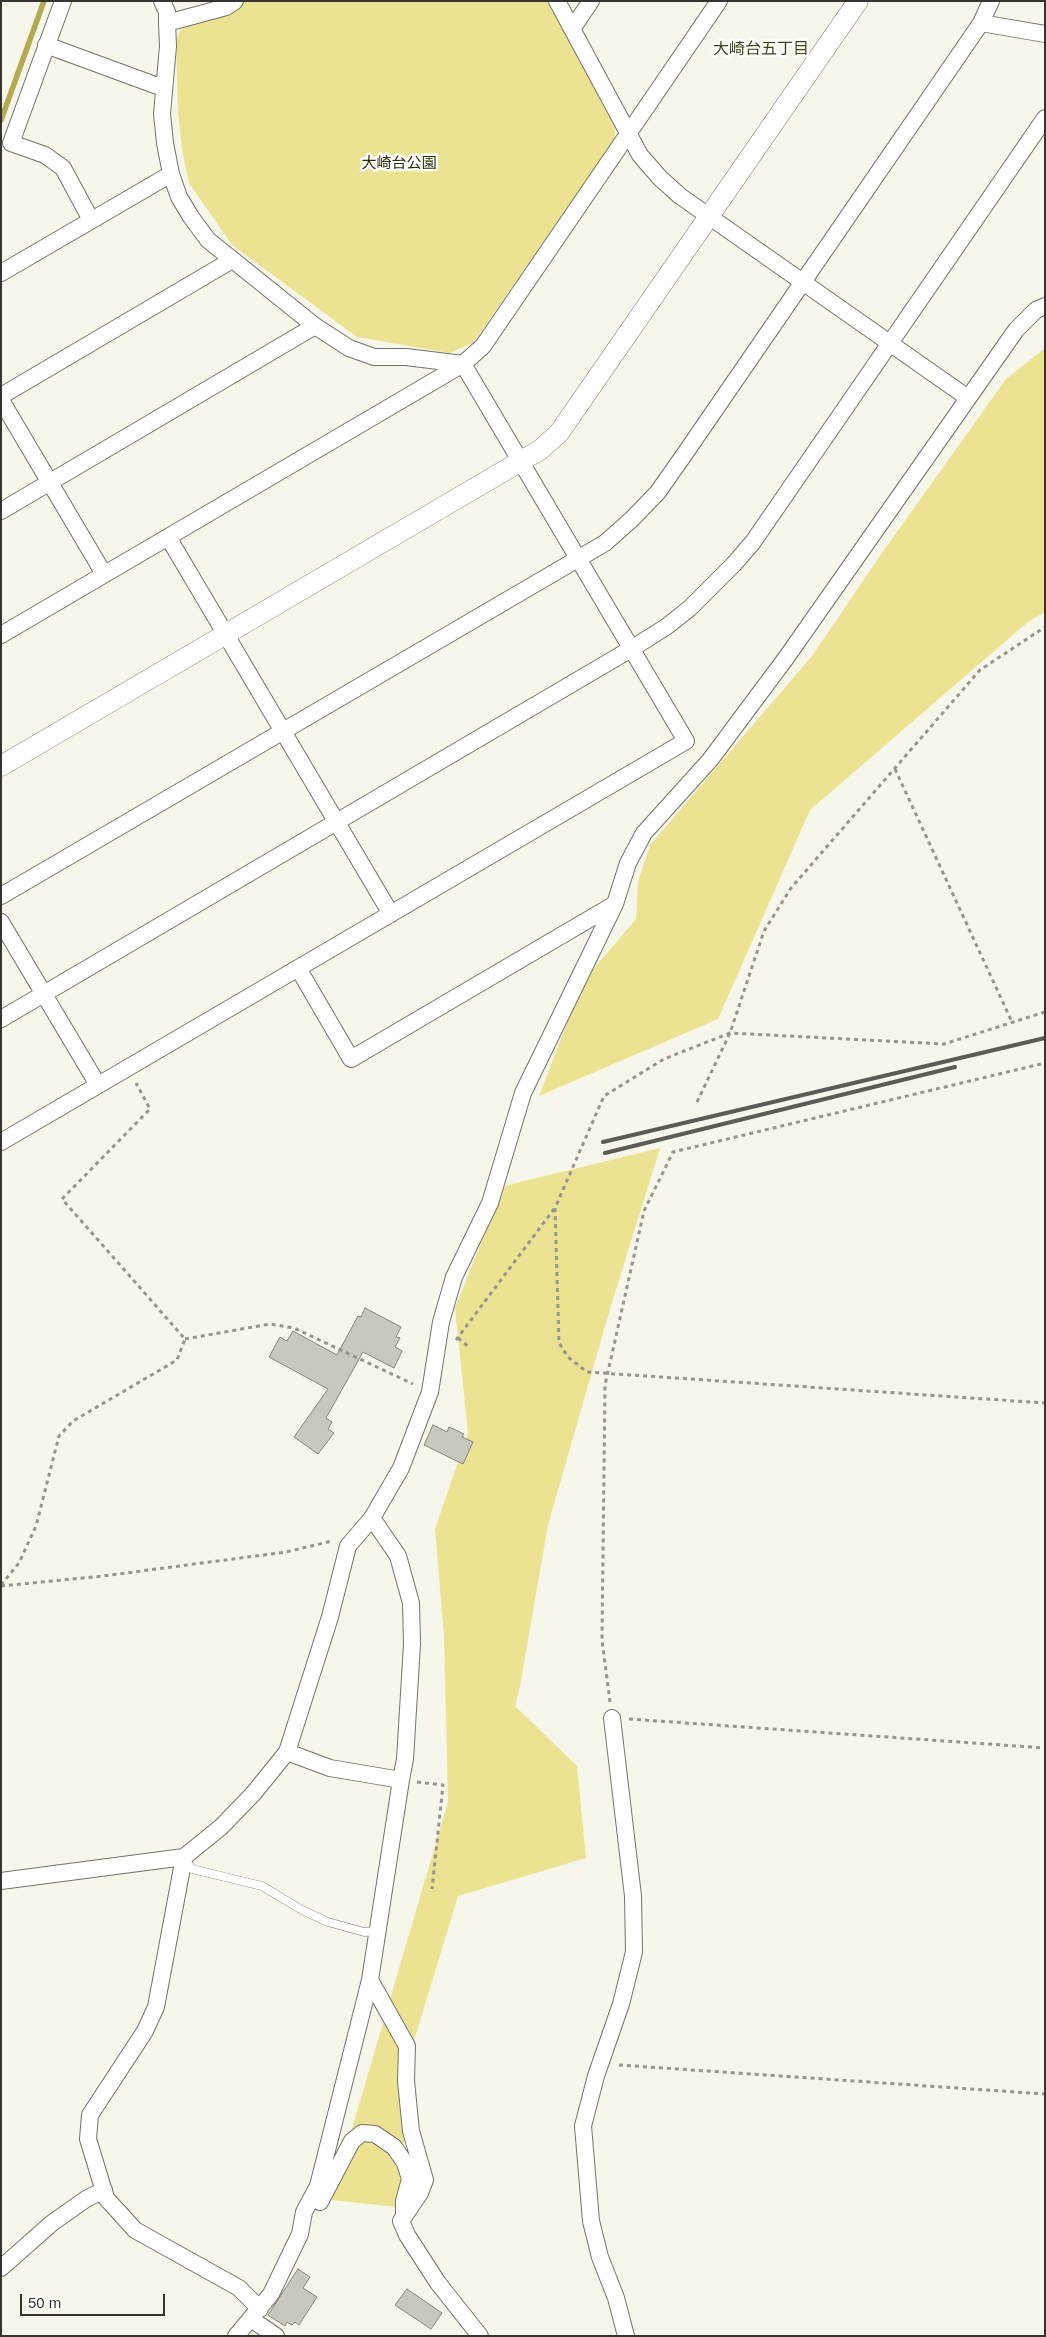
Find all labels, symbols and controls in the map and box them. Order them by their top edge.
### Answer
district label: 大崎台五丁目 [713,40,809,60]
park label: 大崎台公園 [362,155,436,173]
scale bar [22,2284,168,2316]
text: 50 m [28,2294,61,2311]

